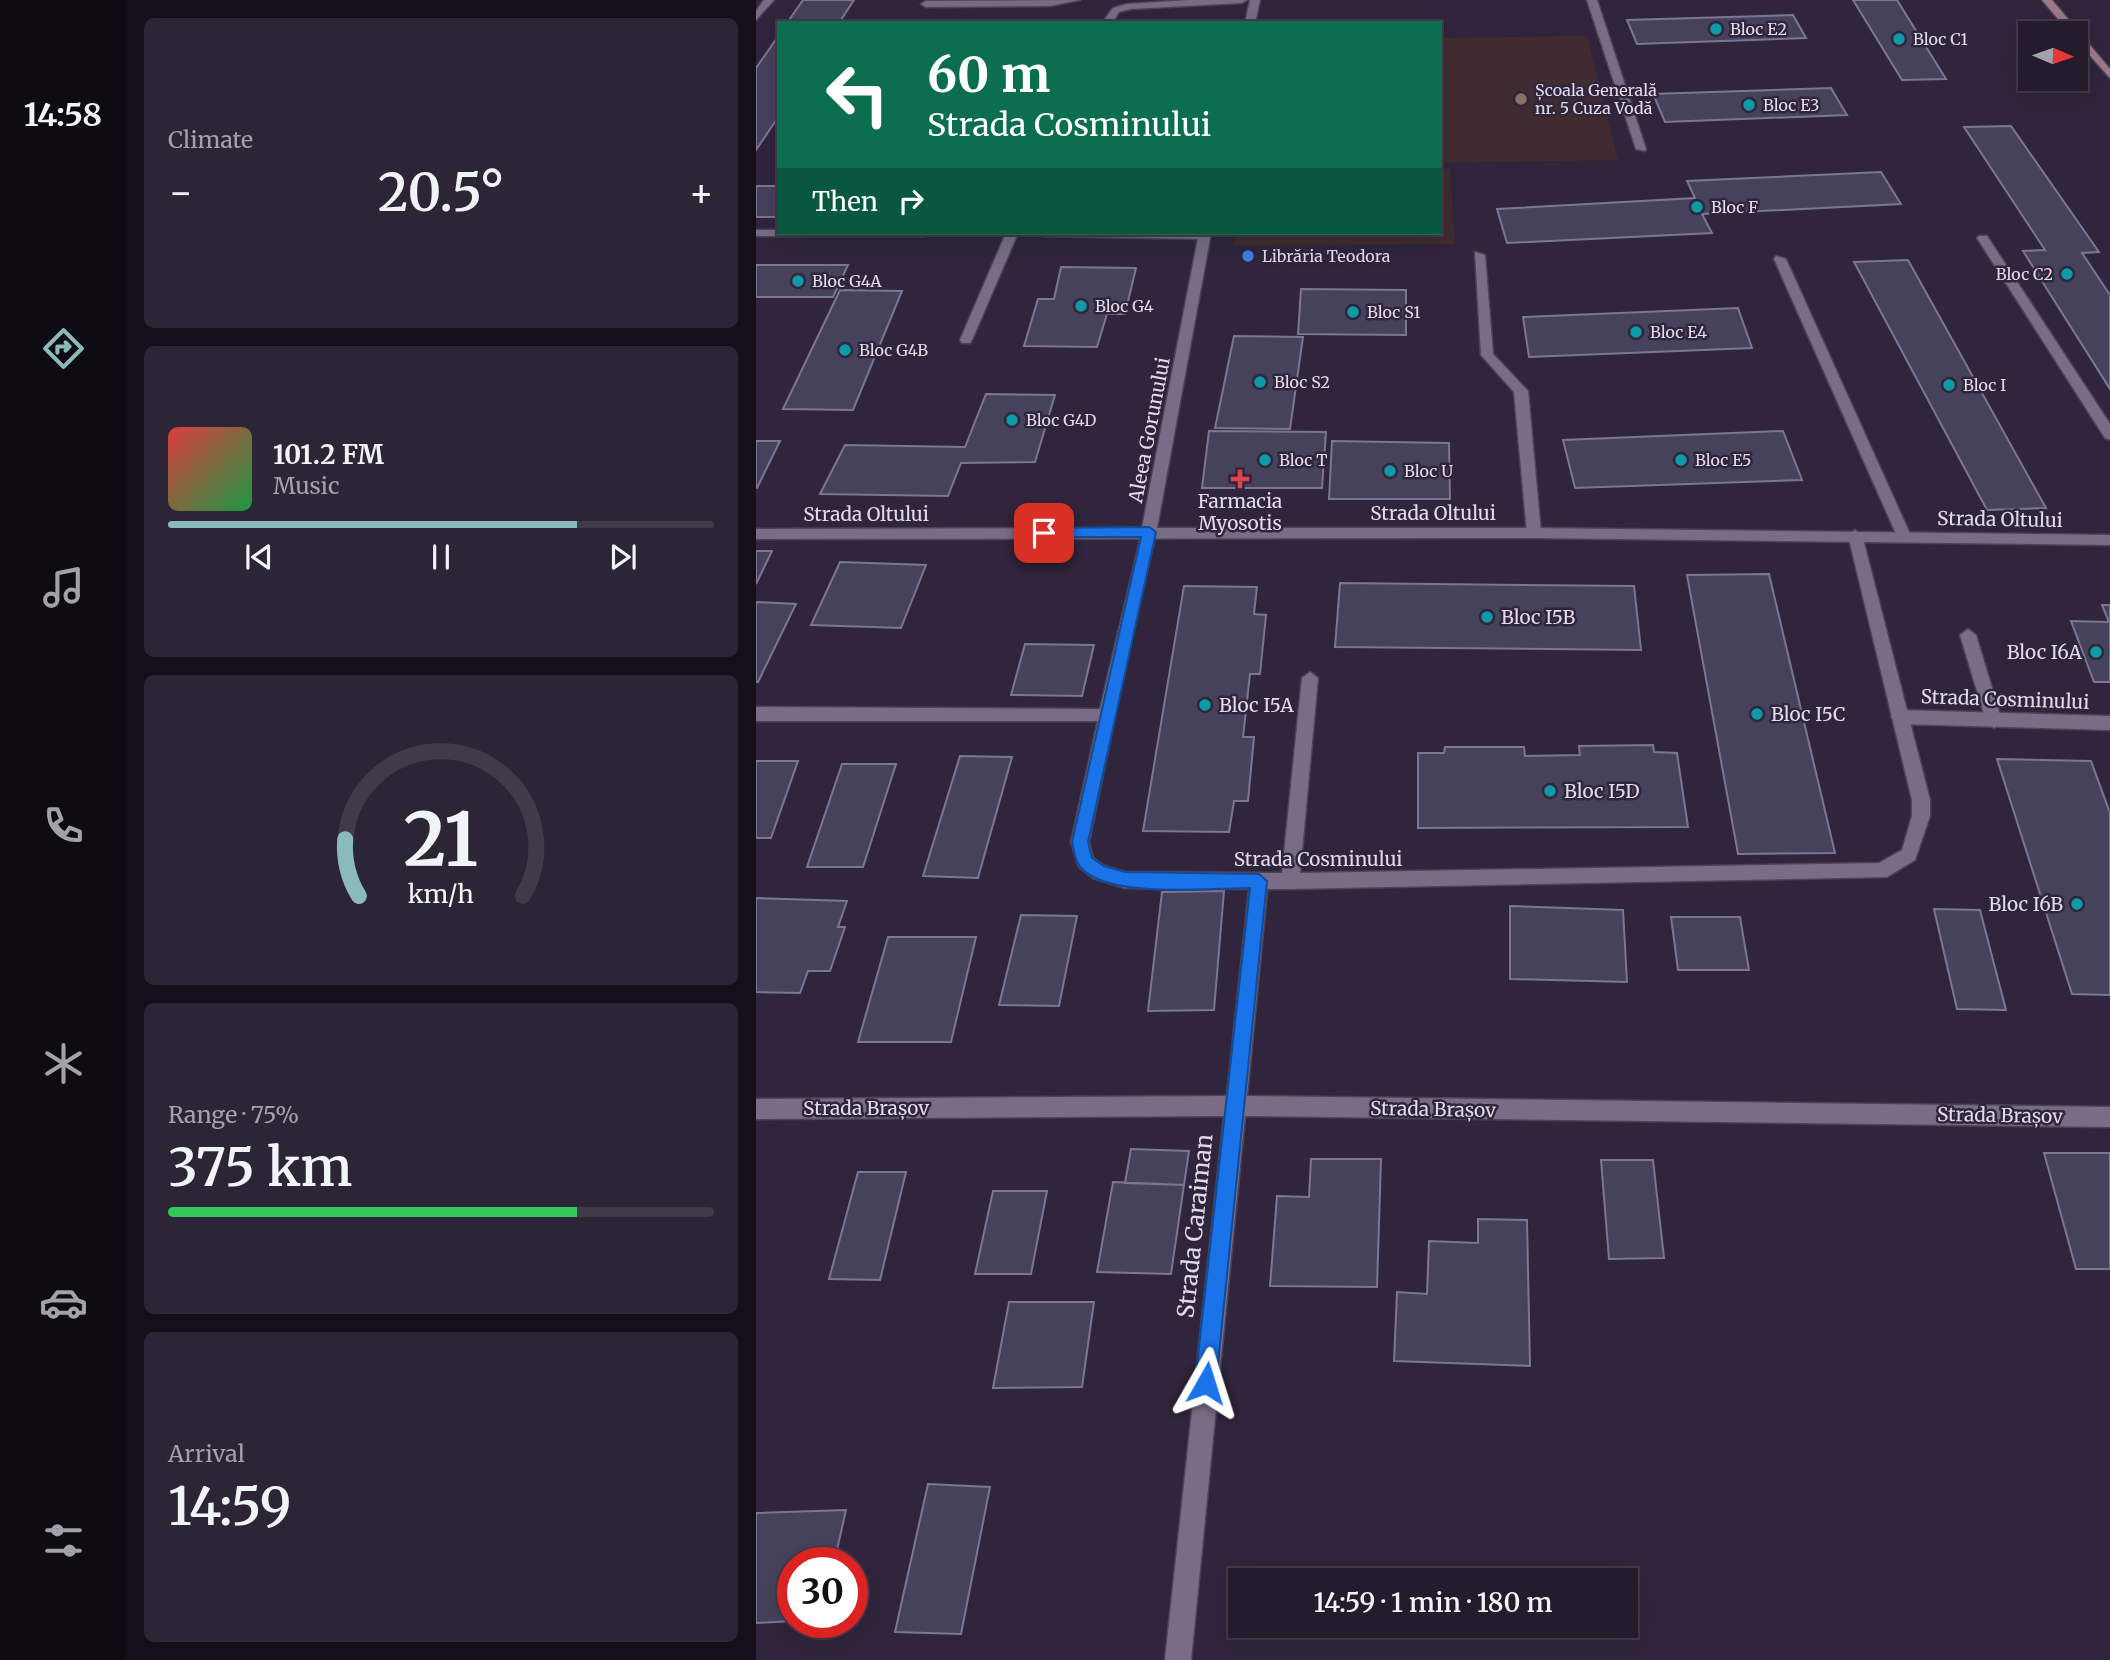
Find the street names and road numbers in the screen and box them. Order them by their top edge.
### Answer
street label: Aleea Gorunului [1123,355,1175,506]
street label: Strada Oltului [1370,501,1496,525]
street label: Strada Oltului [803,502,929,526]
street label: Strada Oltului [1937,506,2063,532]
street label: Strada Cosminului [1920,684,2090,714]
street label: Strada Cosminului [1234,847,1402,871]
street label: Strada Brașov [803,1096,929,1121]
street label: Strada Brașov [1370,1096,1496,1123]
street label: Strada Brașov [1937,1102,2063,1129]
street label: Strada Caraiman [1170,1133,1219,1319]

